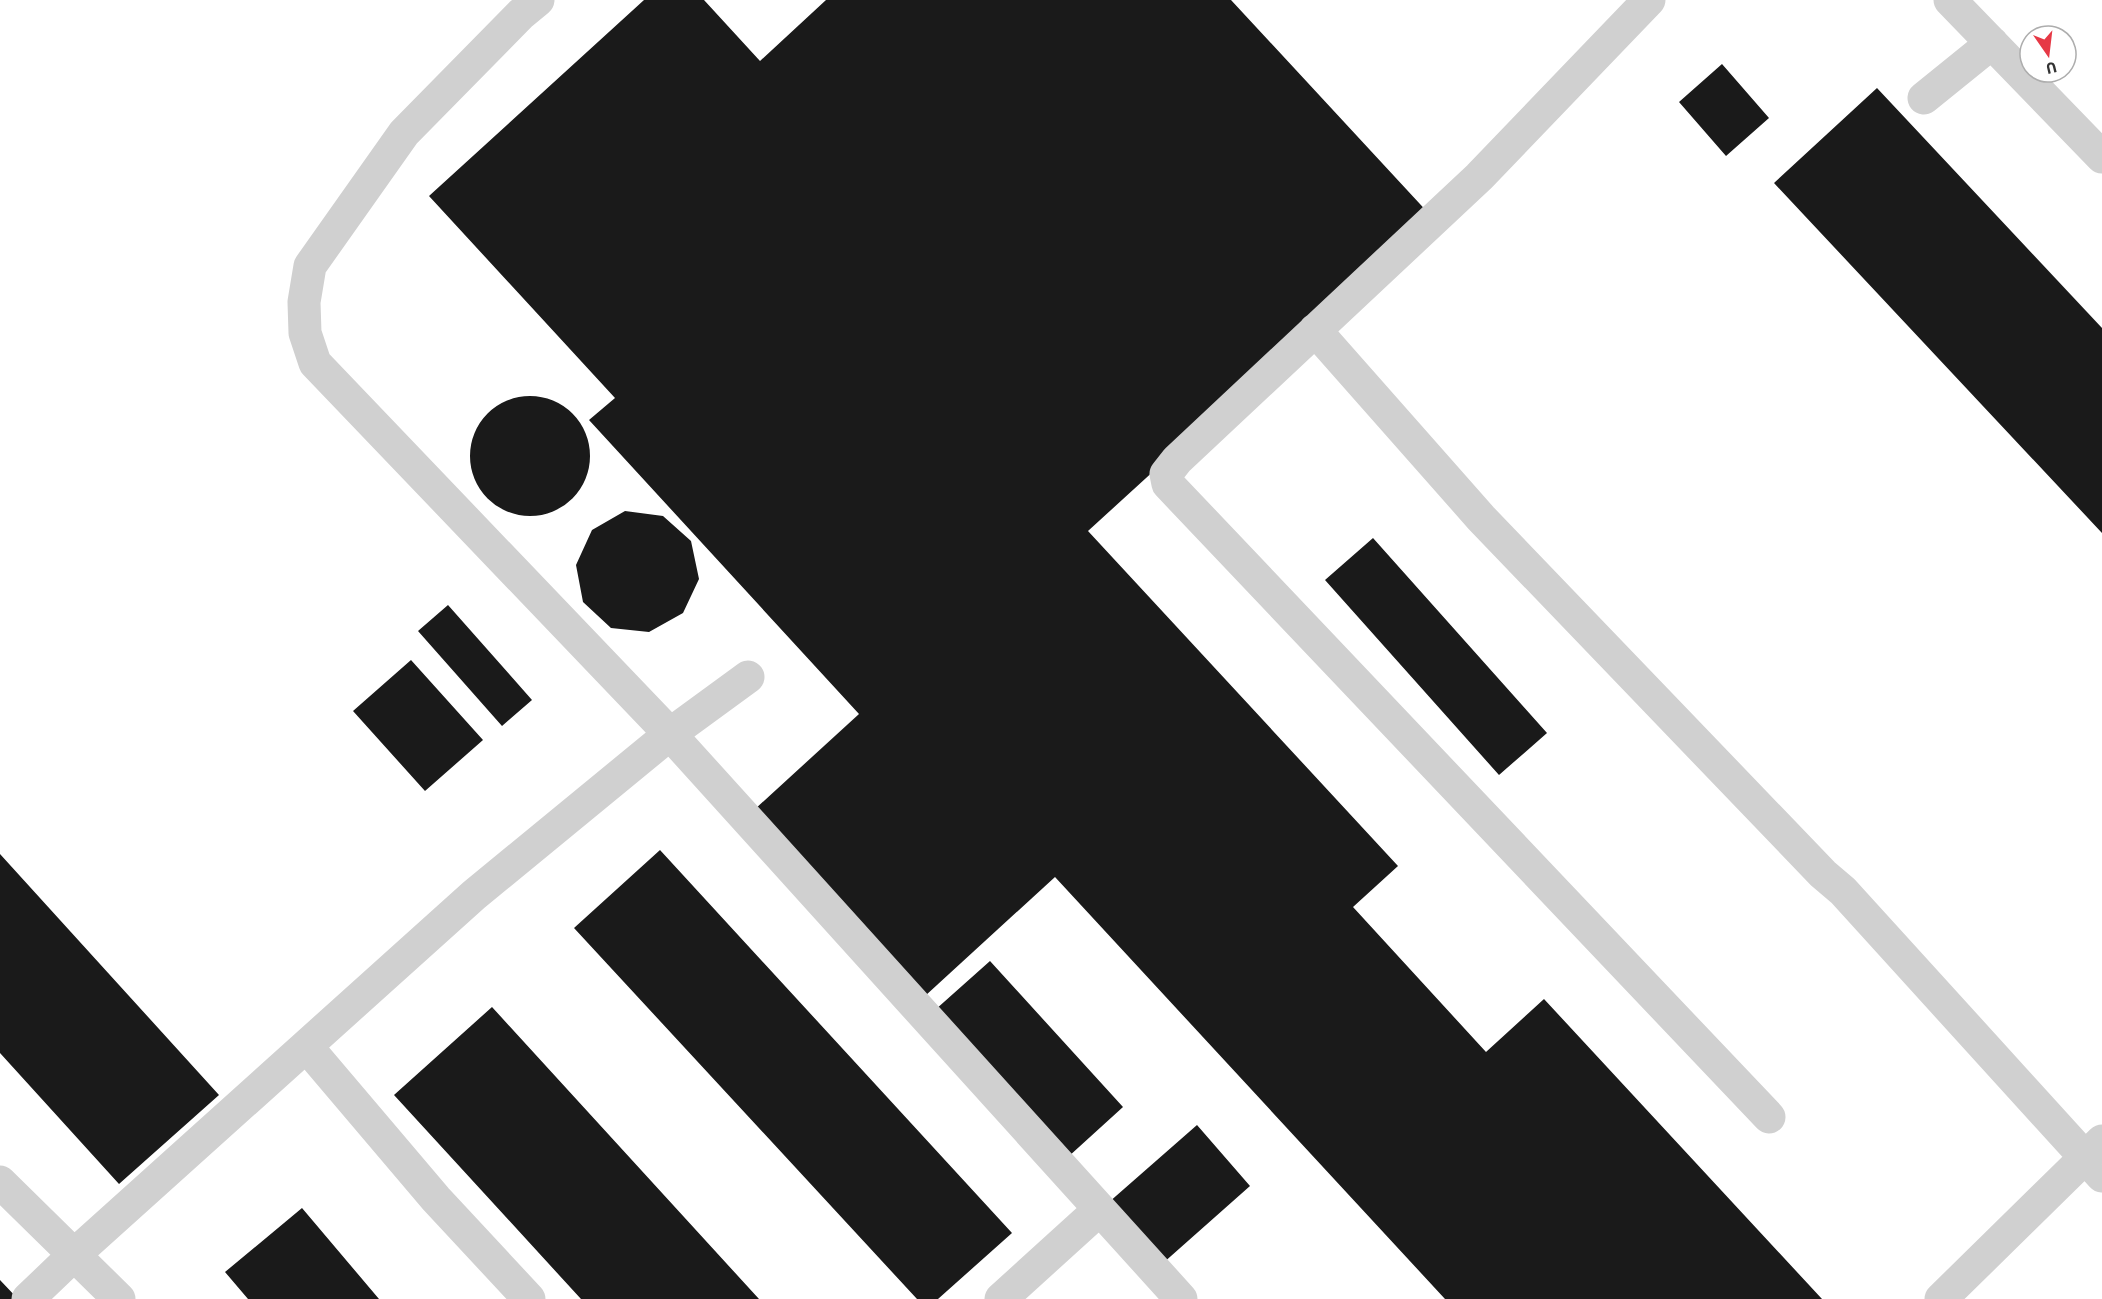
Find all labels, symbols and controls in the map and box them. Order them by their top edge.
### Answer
north arrow [2018,24,2078,84]
text: U [2044,56,2059,80]

